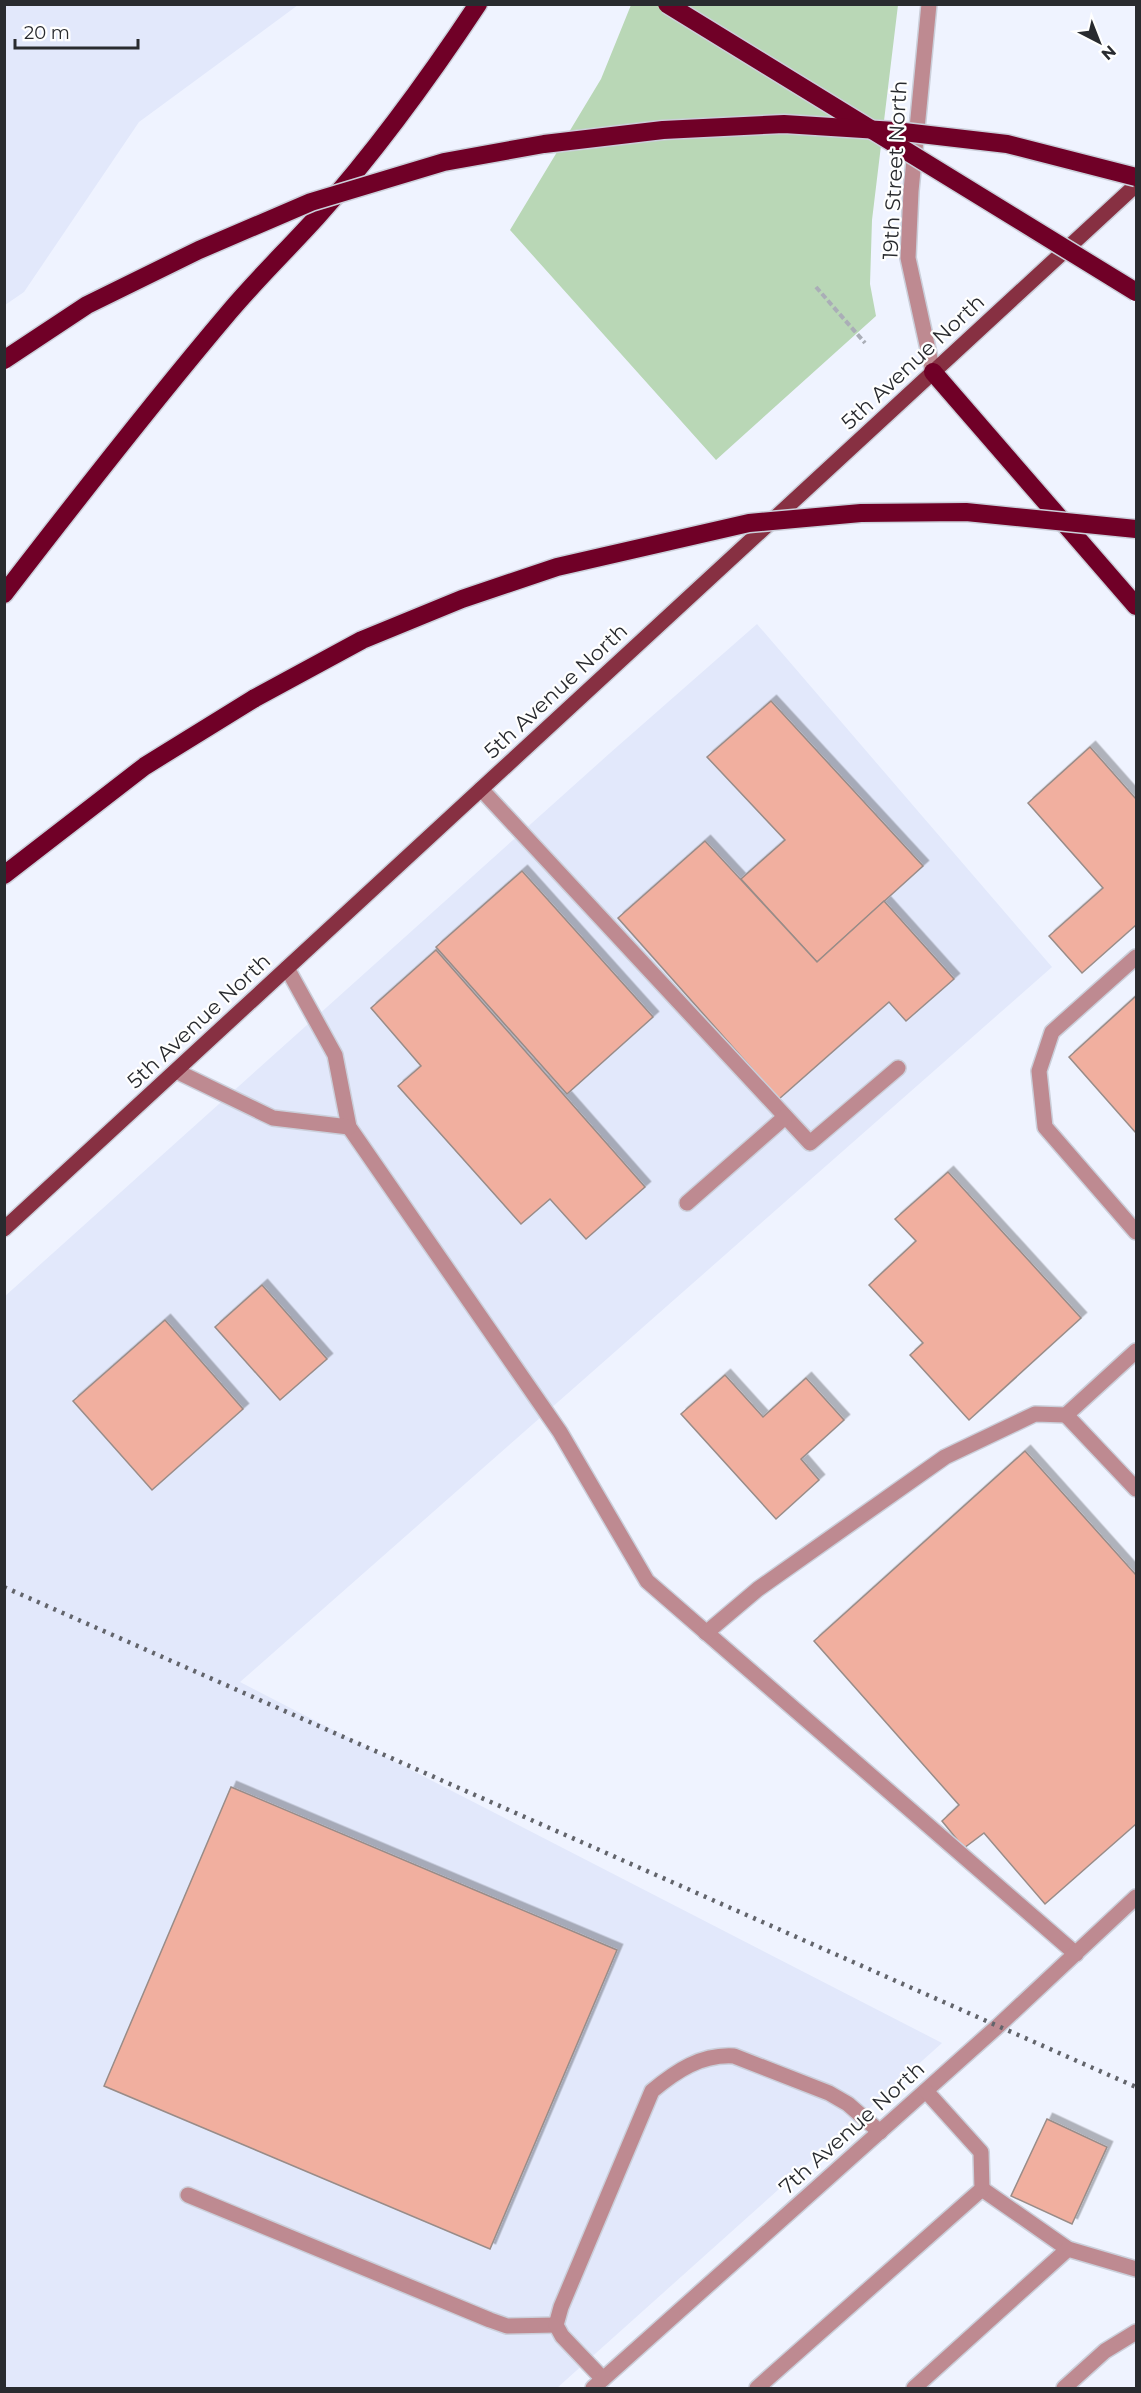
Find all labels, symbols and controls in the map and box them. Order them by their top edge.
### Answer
scale bar [15,12,138,50]
north arrow [1069,12,1129,72]
text: 20 m [24,22,70,44]
text: N [1098,41,1120,64]
street label: 19th Street North [877,80,912,260]
street label: 5th Avenue North [836,289,989,434]
street label: 5th Avenue North [479,618,632,763]
street label: 5th Avenue North [122,948,275,1093]
street label: 7th Avenue North [774,2056,929,2199]

